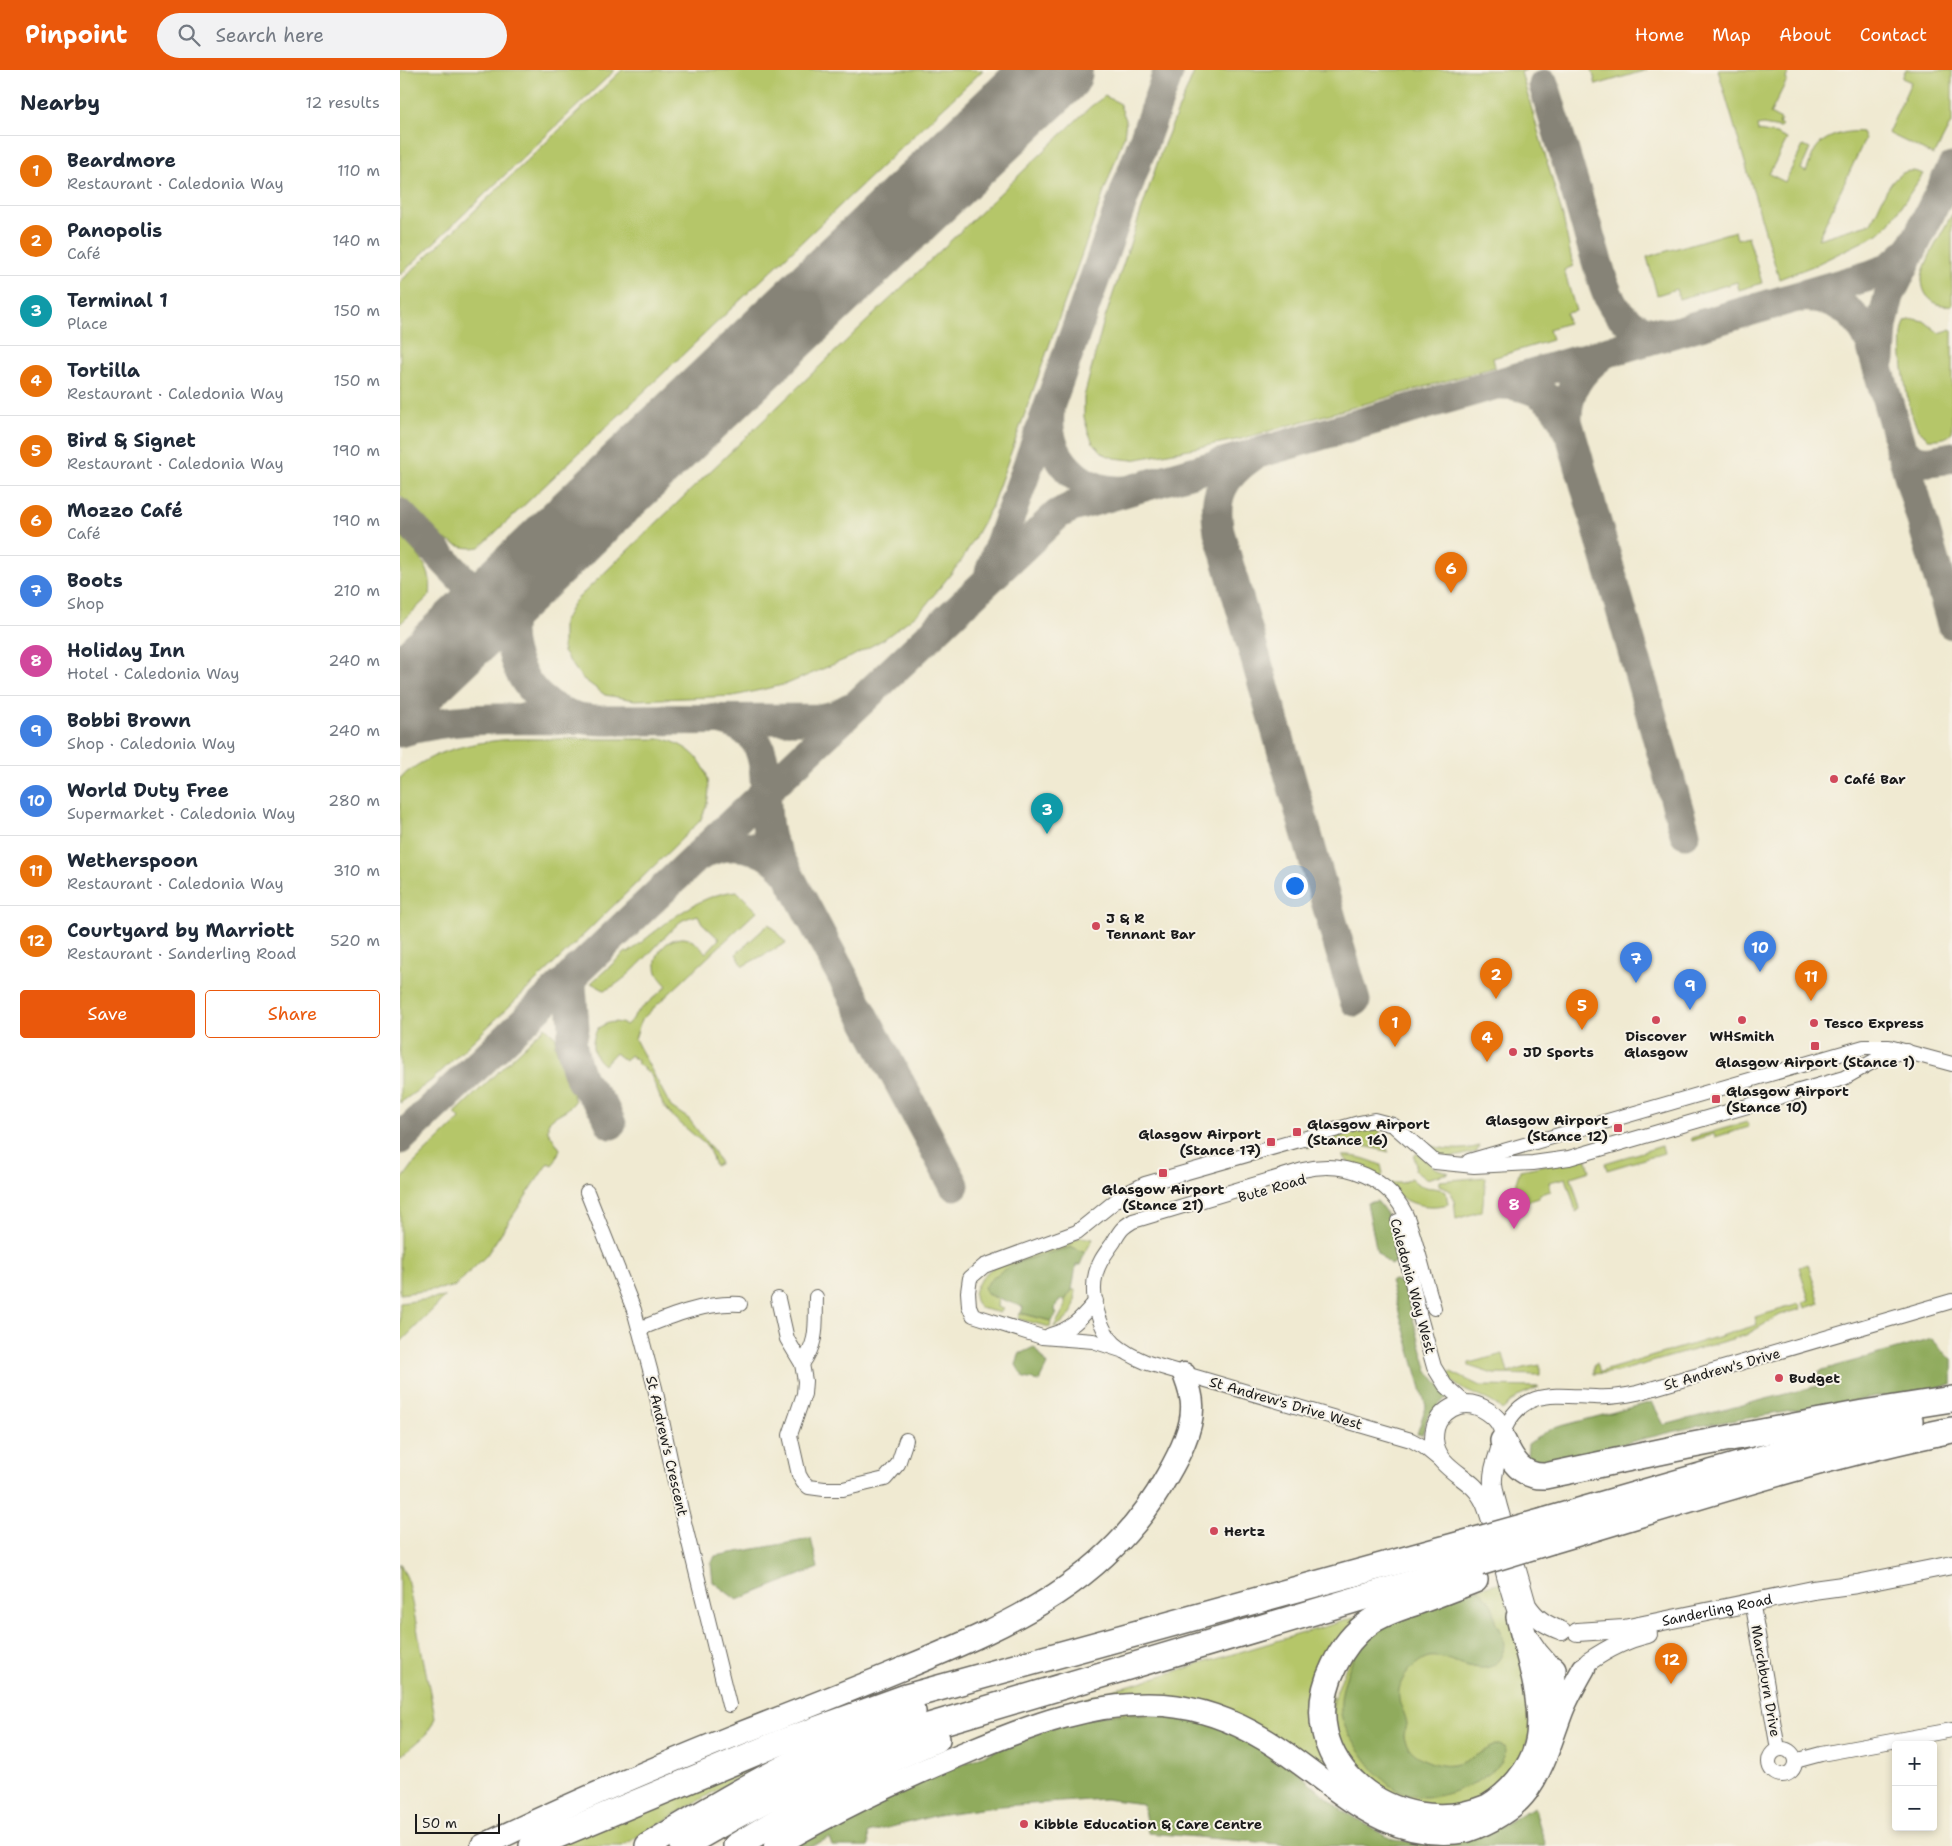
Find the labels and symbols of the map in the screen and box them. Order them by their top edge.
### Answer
pin: 6 [1435,552,1467,593]
place label: Café Bar [1844,770,1906,788]
marker: Café Bar [1828,773,1840,785]
pin: 3 [1031,793,1063,834]
your location [1282,873,1308,899]
place label: J & R Tennant Bar [1106,909,1196,943]
marker: J & R Tennant Bar [1090,920,1102,932]
pin: 10 [1744,931,1776,972]
pin: 7 [1620,942,1652,983]
pin: 2 [1480,958,1512,999]
pin: 11 [1795,960,1827,1001]
pin: 9 [1674,969,1706,1010]
pin: 5 [1566,989,1598,1030]
pin: 1 [1379,1006,1411,1047]
marker: Discover Glasgow [1650,1014,1662,1026]
marker: WHSmith [1736,1014,1748,1026]
place label: Tesco Express [1824,1014,1924,1032]
marker: Tesco Express [1808,1017,1820,1029]
pin: 4 [1471,1021,1503,1062]
place label: Discover Glasgow [1624,1027,1688,1061]
place label: WHSmith [1710,1027,1774,1045]
marker: Glasgow Airport (Stance 1) [1809,1040,1821,1052]
place label: JD Sports [1523,1043,1594,1061]
marker: JD Sports [1507,1046,1519,1058]
place label: Glasgow Airport (Stance 1) [1715,1053,1915,1071]
place label: Glasgow Airport (Stance 10) [1726,1082,1849,1116]
marker: Glasgow Airport (Stance 10) [1710,1093,1722,1105]
place label: Glasgow Airport (Stance 12) [1485,1111,1608,1145]
place label: Glasgow Airport (Stance 16) [1307,1115,1430,1149]
marker: Glasgow Airport (Stance 12) [1612,1122,1624,1134]
place label: Glasgow Airport (Stance 17) [1138,1125,1261,1159]
marker: Glasgow Airport (Stance 16) [1291,1126,1303,1138]
marker: Glasgow Airport (Stance 17) [1265,1136,1277,1148]
marker: Glasgow Airport (Stance 21) [1157,1167,1169,1179]
street label: Bute Road [1236,1170,1308,1206]
place label: Glasgow Airport (Stance 21) [1102,1180,1225,1214]
pin: 8 [1498,1188,1530,1229]
street label: Caledonia Way West [1386,1216,1440,1356]
street label: St Andrew's Drive [1662,1344,1782,1394]
place label: Budget [1789,1369,1840,1387]
marker: Budget [1773,1372,1785,1384]
street label: St Andrew's Drive West [1207,1373,1365,1433]
street label: St Andrew's Crescent [642,1374,692,1518]
place label: Hertz [1224,1522,1266,1540]
marker: Hertz [1208,1525,1220,1537]
street label: Sanderling Road [1660,1590,1774,1630]
street label: Marchburn Drive [1747,1624,1785,1738]
pin: 12 [1655,1643,1687,1684]
scale bar [415,1811,500,1834]
place label: Kibble Education & Care Centre [1034,1815,1262,1833]
marker: Kibble Education & Care Centre [1018,1818,1030,1830]

